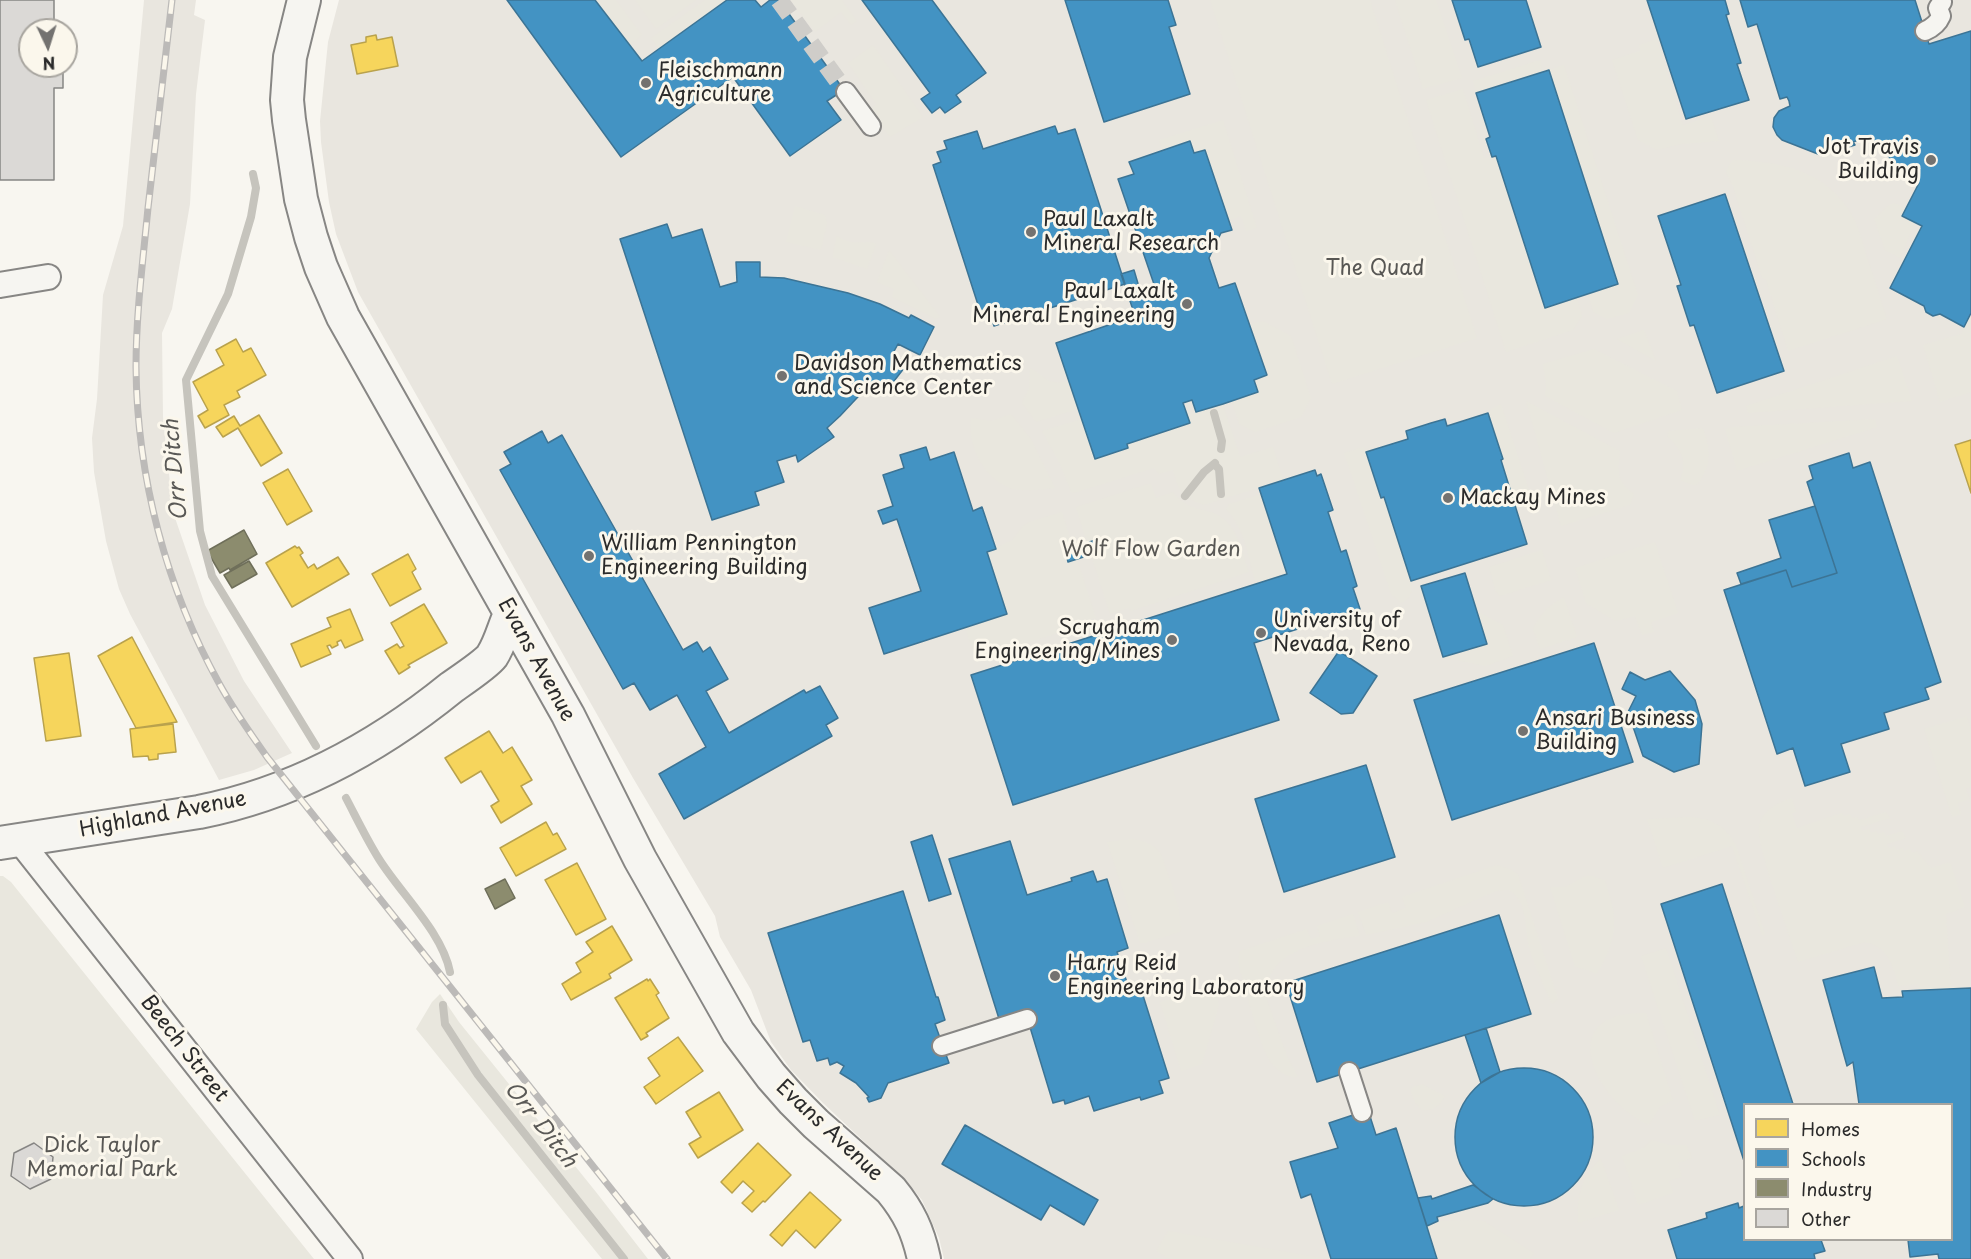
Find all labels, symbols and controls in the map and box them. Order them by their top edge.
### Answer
north arrow [18,18,78,78]
text: N [42,52,56,76]
place label: Fleischmann Agriculture [658,58,783,108]
marker: Fleischmann Agriculture [639,76,653,90]
place label: Jot Travis Building [1818,135,1919,185]
marker: Jot Travis Building [1924,153,1938,167]
place label: Paul Laxalt Mineral Research [1043,207,1219,257]
marker: Paul Laxalt Mineral Research [1024,225,1038,239]
park label: The Quad [1325,256,1425,282]
place label: Paul Laxalt Mineral Engineering [972,279,1175,329]
marker: Paul Laxalt Mineral Engineering [1180,297,1194,311]
place label: Davidson Mathematics and Science Center [794,351,1022,401]
marker: Davidson Mathematics and Science Center [775,369,789,383]
water label: Orr Ditch [158,418,194,522]
place label: Mackay Mines [1460,485,1606,511]
marker: Mackay Mines [1441,491,1455,505]
place label: William Pennington Engineering Building [601,531,808,581]
park label: Wolf Flow Garden [1061,537,1241,563]
marker: William Pennington Engineering Building [582,549,596,563]
street label: Evans Avenue [492,594,580,726]
place label: University of Nevada, Reno [1273,608,1410,658]
place label: Scrugham Engineering/Mines [974,615,1160,665]
marker: University of Nevada, Reno [1254,626,1268,640]
marker: Scrugham Engineering/Mines [1165,633,1179,647]
place label: Ansari Business Building [1535,706,1695,756]
marker: Ansari Business Building [1516,724,1530,738]
street label: Highland Avenue [77,786,249,844]
place label: Harry Reid Engineering Laboratory [1067,951,1304,1001]
marker: Harry Reid Engineering Laboratory [1048,969,1062,983]
street label: Beech Street [135,991,233,1107]
street label: Evans Avenue [770,1075,888,1187]
water label: Orr Ditch [498,1077,582,1173]
legend [1743,1103,1953,1241]
text: Homes [1801,1115,1859,1142]
park label: Dick Taylor Memorial Park [27,1133,177,1183]
text: Schools [1801,1145,1866,1172]
text: Industry [1801,1175,1872,1202]
text: Other [1801,1205,1850,1232]

